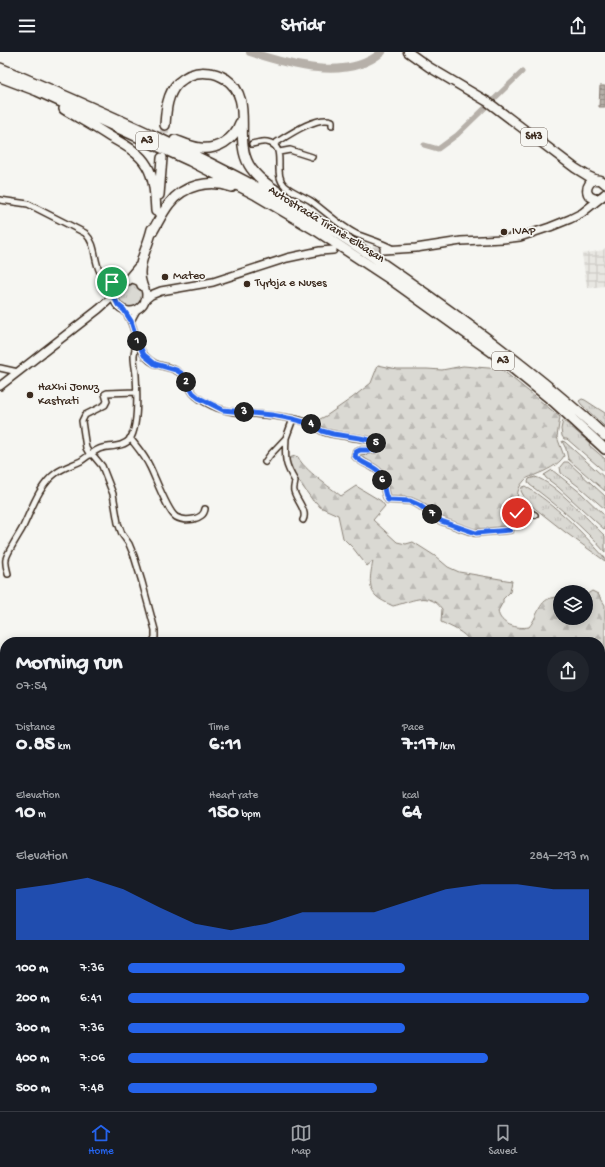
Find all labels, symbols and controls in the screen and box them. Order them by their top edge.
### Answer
icon: menu [16,15,38,37]
icon: share [567,15,589,37]
text: Stridr [281,16,324,37]
road number: SH3 [521,128,547,146]
road number: A3 [136,132,158,150]
street label: Autostrada Tiranë-Elbasan [265,183,387,267]
place label: IVAP [512,225,536,239]
marker: IVAP [499,227,509,237]
pin [95,265,129,299]
place label: Mateo [173,270,205,284]
icon: arrive [101,271,123,293]
marker: Mateo [160,272,170,282]
place label: Tyrbja e Nuses [254,277,327,291]
marker: Tyrbja e Nuses [242,279,252,289]
pin: 1 [127,331,147,351]
text: 1 [135,335,139,347]
road number: A3 [492,352,514,370]
pin: 2 [176,372,196,392]
text: 2 [183,376,189,388]
place label: Haxhi Jonuz Kastrati [38,381,100,409]
marker: Haxhi Jonuz Kastrati [25,390,35,400]
pin: 3 [234,402,254,422]
text: 3 [241,406,247,418]
pin: 4 [301,414,321,434]
text: 4 [308,418,314,430]
pin: 5 [366,433,386,453]
text: 5 [373,437,379,449]
pin: 6 [372,470,392,490]
text: 6 [379,474,385,486]
pin [500,496,534,530]
icon: check [506,502,528,524]
pin: 7 [422,504,442,524]
text: 7 [429,508,435,520]
map controls [553,585,593,625]
button: layers [553,585,593,625]
button: share [547,650,589,692]
text: Morning run [16,651,122,677]
text: 07:54 [16,679,47,694]
text: Distance [16,722,55,734]
text: Time [209,722,229,734]
text: Pace [402,722,424,734]
text: 0.85 [16,734,55,757]
text: 6:11 [209,734,242,757]
text: 7:17 [402,734,437,757]
text: km [55,741,70,753]
text: /km [437,741,455,753]
text: Elevation [16,790,60,802]
text: Heart rate [209,790,258,802]
text: kcal [402,790,419,802]
text: 10 [16,802,35,825]
text: 150 [209,802,239,825]
text: 64 [402,802,422,825]
text: m [35,809,46,821]
text: bpm [239,809,261,821]
text: Elevation [16,849,68,864]
text: 284–293 m [529,849,589,864]
text: 100 m [16,961,48,976]
text: 7:36 [80,961,104,976]
text: 200 m [16,991,49,1006]
text: 6:41 [80,991,102,1006]
text: 300 m [16,1021,50,1036]
text: 7:36 [80,1021,104,1036]
text: 400 m [16,1051,49,1066]
text: 7:06 [80,1051,105,1066]
text: 500 m [16,1081,50,1096]
text: 7:48 [80,1081,104,1096]
tab: Home [88,1122,114,1158]
tab: Map [290,1122,312,1158]
tab: Saved [489,1122,517,1158]

